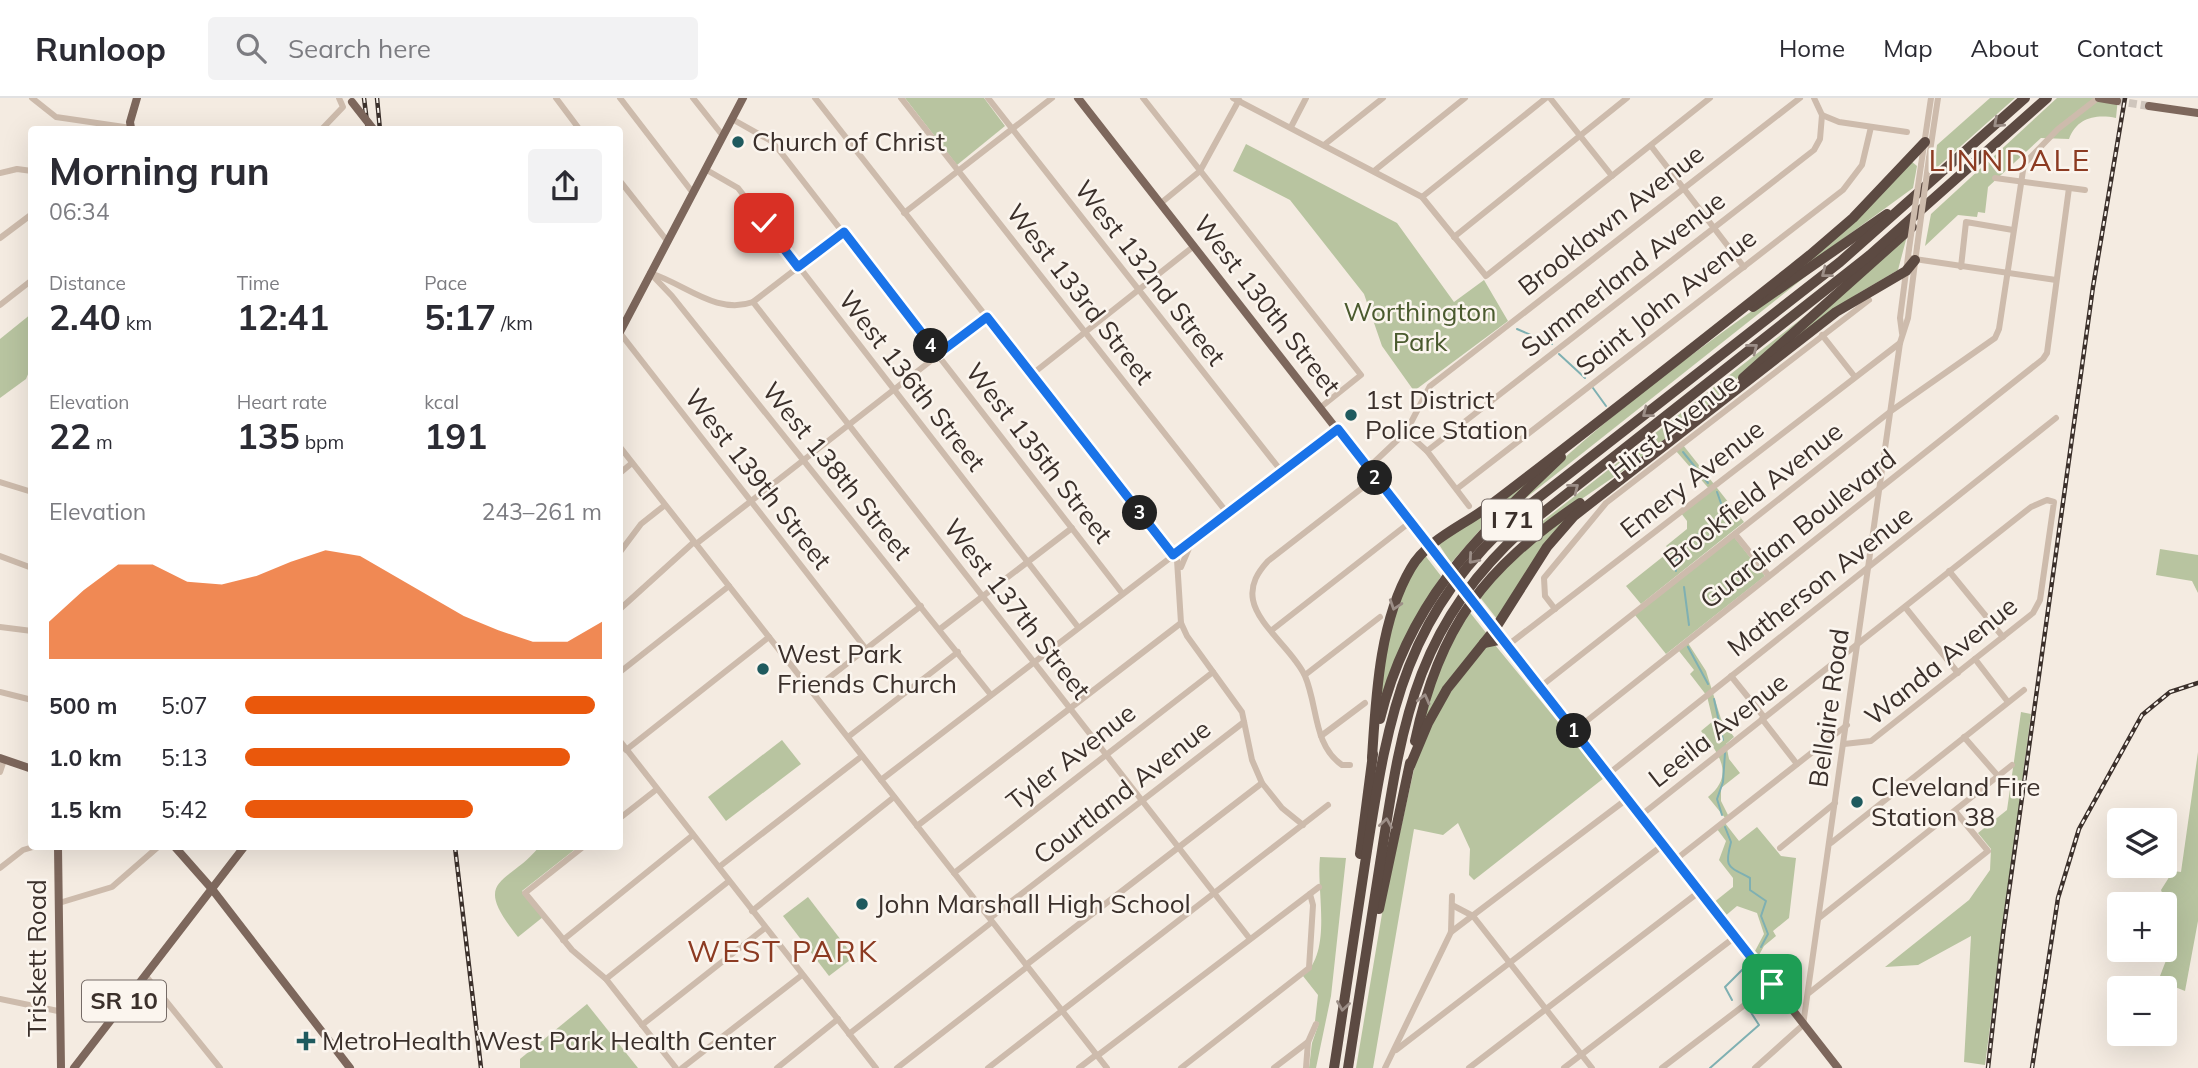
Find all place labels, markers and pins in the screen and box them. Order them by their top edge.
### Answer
place label: Church of Christ [752,125,945,158]
marker: Church of Christ [730,134,746,150]
pin [734,193,794,253]
pin: 4 [914,328,948,364]
place label: 1st District Police Station [1365,383,1528,446]
marker: 1st District Police Station [1343,407,1359,423]
pin: 2 [1358,460,1392,496]
pin: 3 [1122,496,1158,530]
place label: West Park Friends Church [777,637,957,700]
marker: West Park Friends Church [755,661,771,677]
pin: 1 [1556,714,1592,748]
place label: Cleveland Fire Station 38 [1871,770,2040,833]
marker: Cleveland Fire Station 38 [1849,794,1865,810]
place label: John Marshall High School [876,887,1191,920]
marker: John Marshall High School [854,896,870,912]
pin [1742,954,1802,1014]
place label: MetroHealth West Park Health Center [322,1024,777,1057]
marker: MetroHealth West Park Health Center [296,1031,316,1051]

